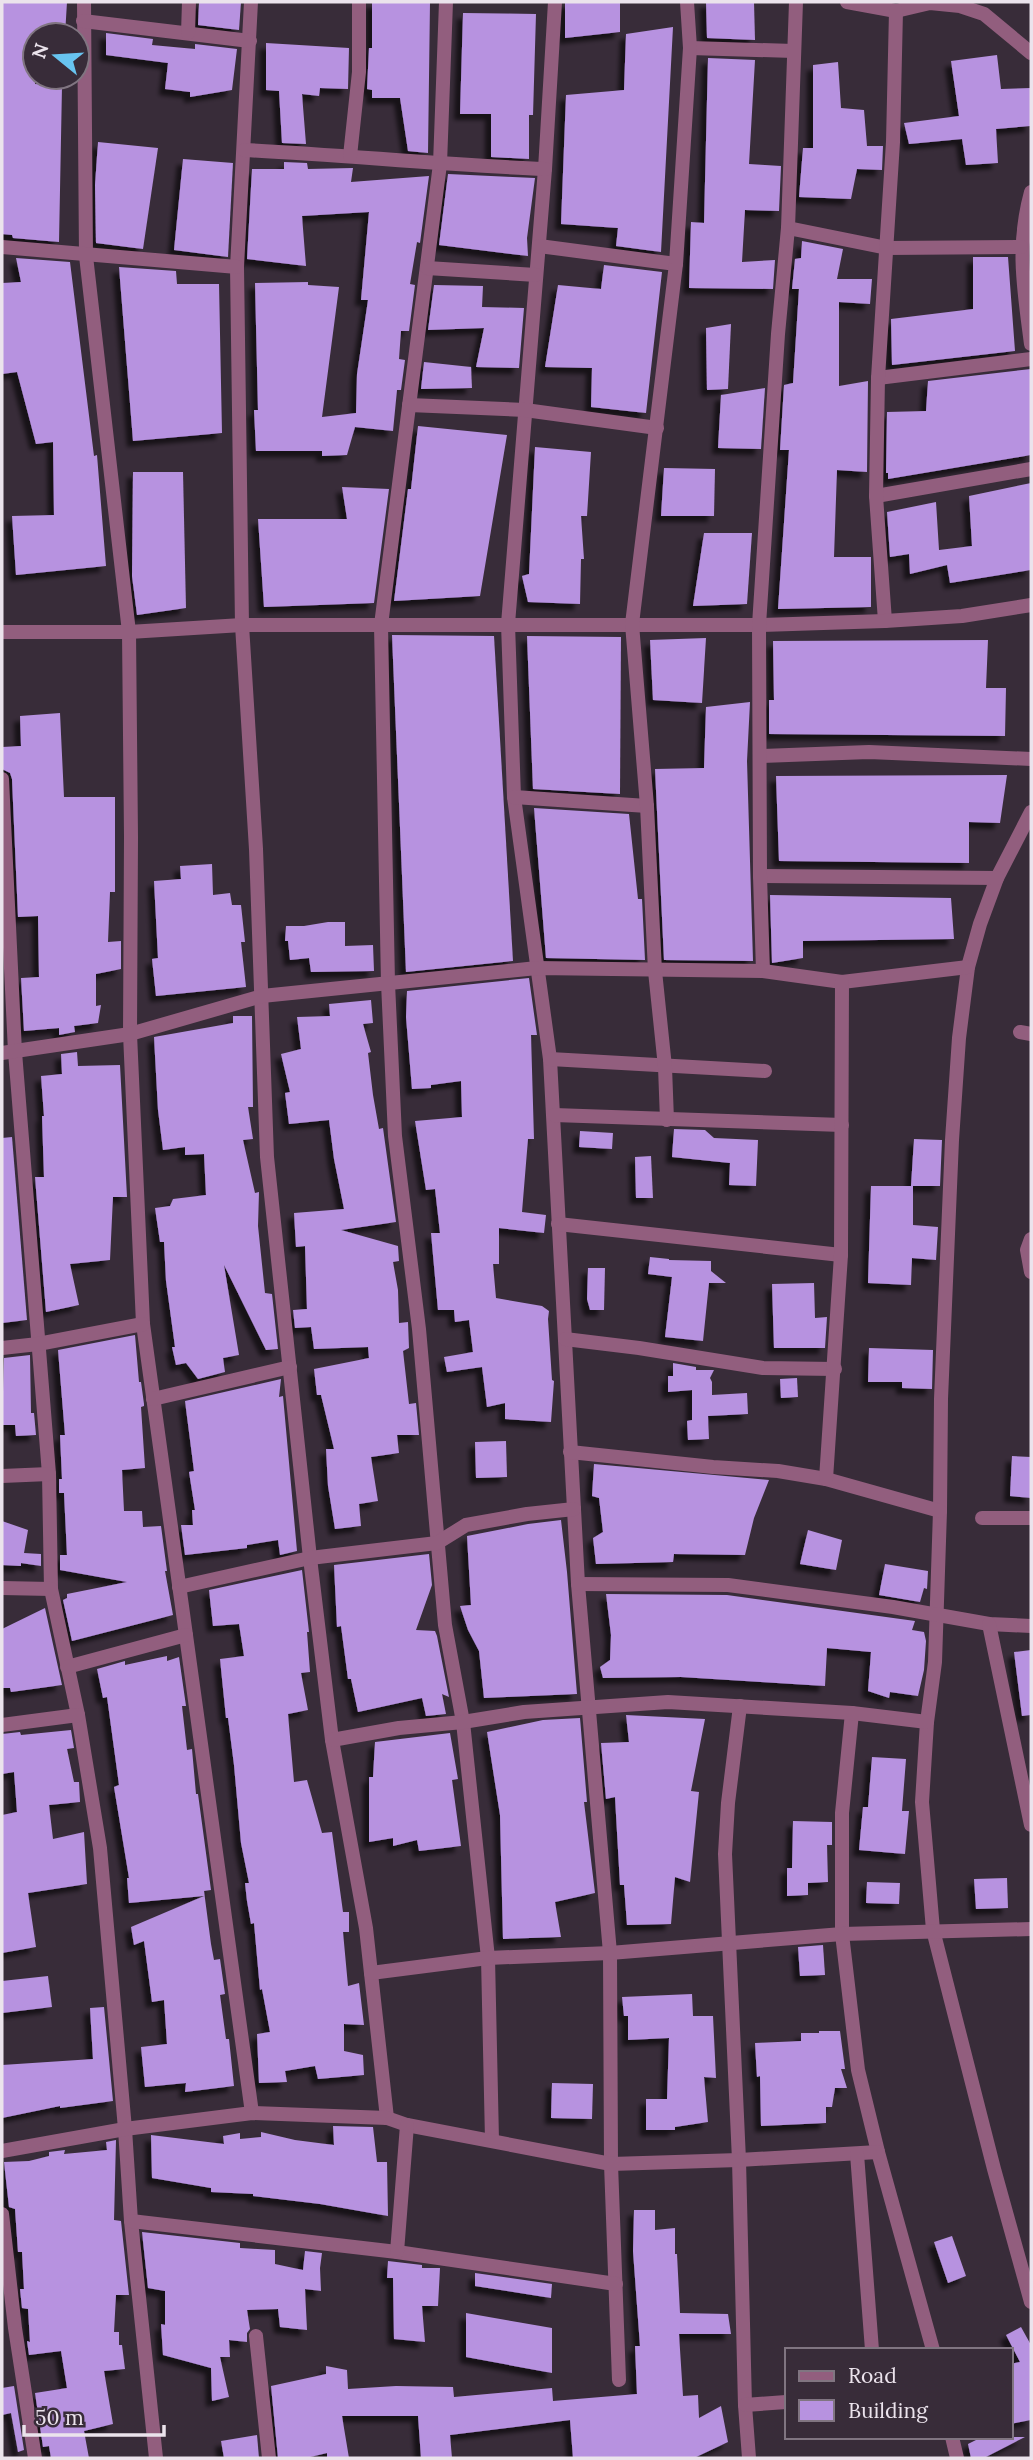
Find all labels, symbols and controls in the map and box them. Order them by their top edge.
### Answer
north arrow [21,21,91,91]
text: N [26,40,54,61]
legend [785,2348,1012,2439]
text: Road [848,2362,897,2389]
scale bar [24,2394,164,2438]
text: Building [848,2397,928,2424]
text: 50 m [35,2404,84,2431]

